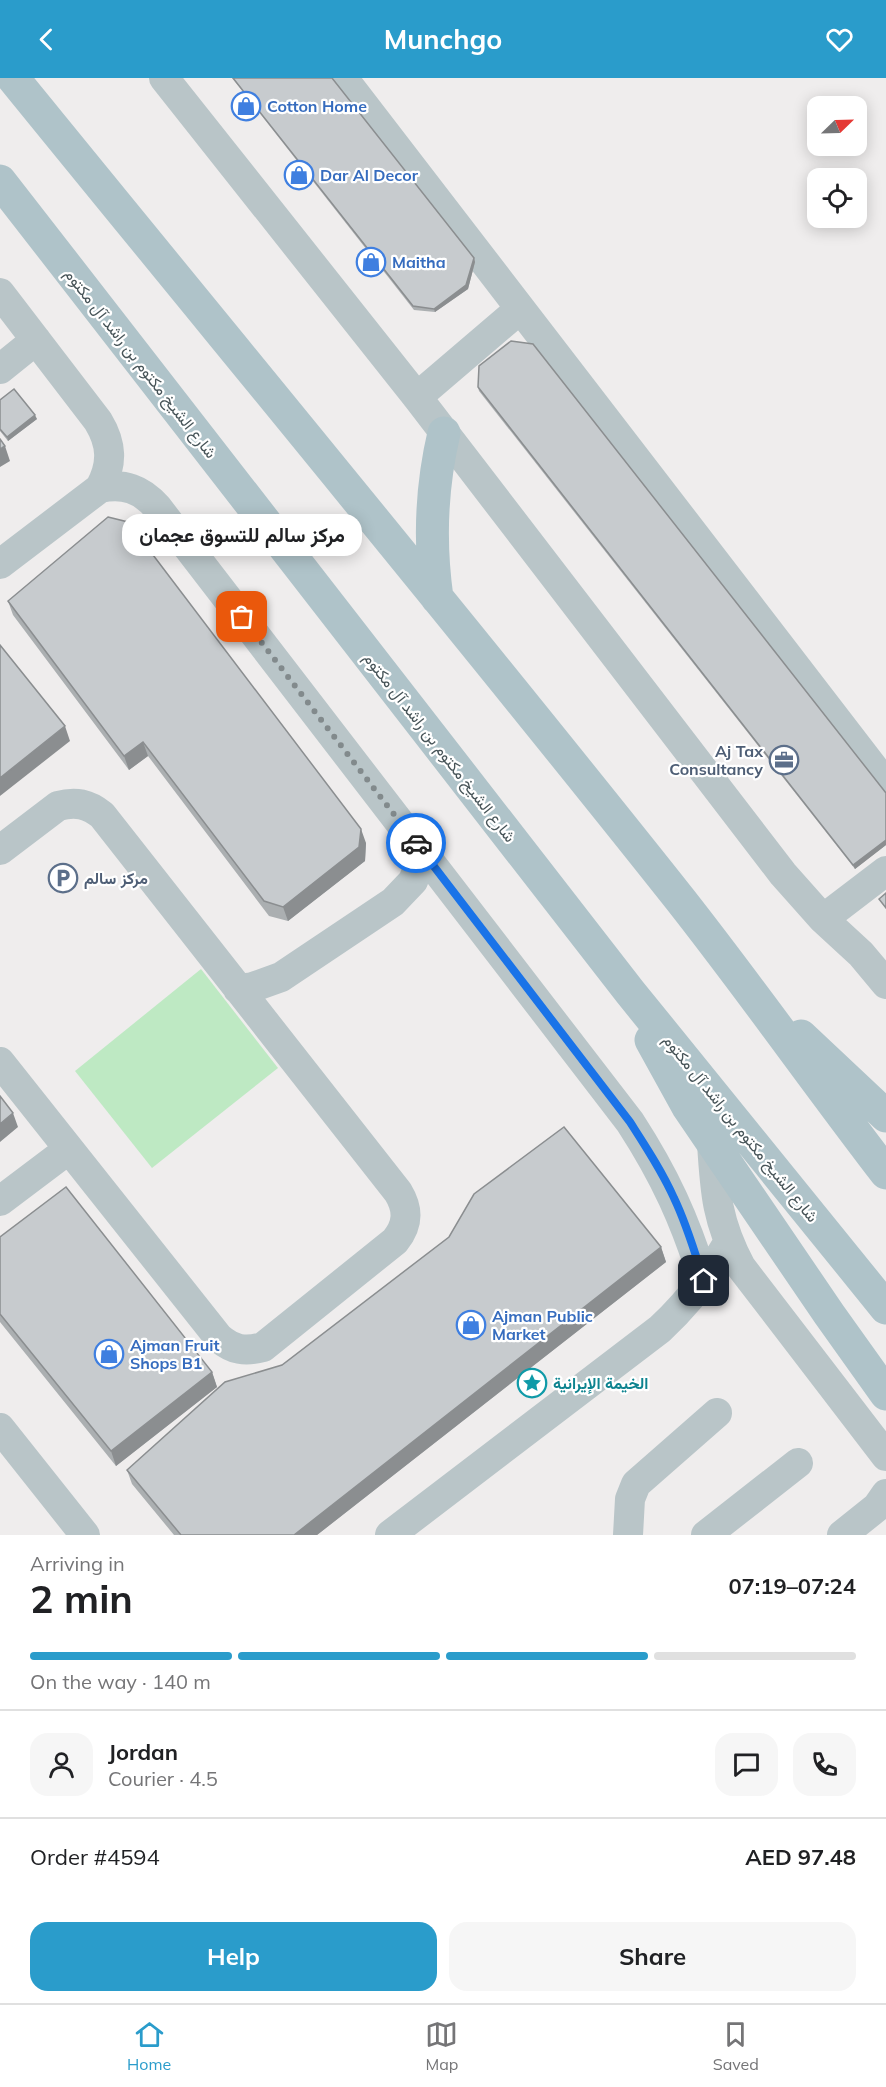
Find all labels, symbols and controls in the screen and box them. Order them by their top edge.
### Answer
text: Munchgo [384,22,502,56]
icon: back [30,23,63,56]
icon: heart [823,23,856,56]
shop icon: Cotton Home [230,90,262,122]
place label: Cotton Home [267,96,367,116]
north arrow [807,96,867,156]
map controls [807,96,867,228]
shop icon: Dar Al Decor [283,159,315,191]
place label: Dar Al Decor [320,165,419,185]
button: locate [807,168,867,228]
shop icon: Maitha [355,246,387,278]
place label: Maitha [392,252,446,272]
street label: شارع الشيخ مكتوم بن راشد آل مكتوم [59,264,221,463]
callout: مركز سالم للتسوق عجمان [122,515,362,557]
text: مركز سالم للتسوق عجمان [139,522,345,547]
pin [216,591,267,642]
icon: bag [225,600,258,633]
street label: شارع الشيخ مكتوم بن راشد آل مكتوم [358,648,520,847]
place label: Aj Tax Consultancy [669,741,763,779]
office icon: Aj Tax Consultancy [768,744,800,776]
courier [386,813,446,873]
icon: car [400,827,433,860]
parking icon: مركز سالم [47,862,79,894]
place label: مركز سالم [84,868,148,889]
street label: شارع الشيخ مكتوم بن راشد آل مكتوم [658,1030,823,1227]
pin [678,1255,729,1306]
icon: home [687,1264,720,1297]
place label: Ajman Public Market [492,1306,593,1344]
shop icon: Ajman Public Market [455,1309,487,1341]
place label: Ajman Fruit Shops B1 [130,1335,220,1373]
shop icon: Ajman Fruit Shops B1 [93,1338,125,1370]
place icon: الخيمة الإيرانية [516,1367,548,1399]
place label: الخيمة الإيرانية [553,1373,648,1394]
text: Arriving in [30,1551,125,1576]
text: 07:19–07:24 [728,1572,856,1600]
text: 2 min [30,1574,133,1623]
text: On the way · 140 m [30,1669,211,1694]
button: person [30,1733,93,1796]
button: chat [715,1733,778,1796]
button: phone [793,1733,856,1796]
text: Jordan [108,1738,178,1766]
text: Courier · 4.5 [108,1766,218,1791]
text: Order #4594 [30,1843,160,1871]
text: AED 97.48 [745,1843,856,1871]
button: Help [30,1922,437,1991]
button: Share [449,1922,856,1991]
tab: Home [127,2018,171,2074]
tab: Map [425,2018,458,2074]
tab: Saved [713,2018,759,2074]

